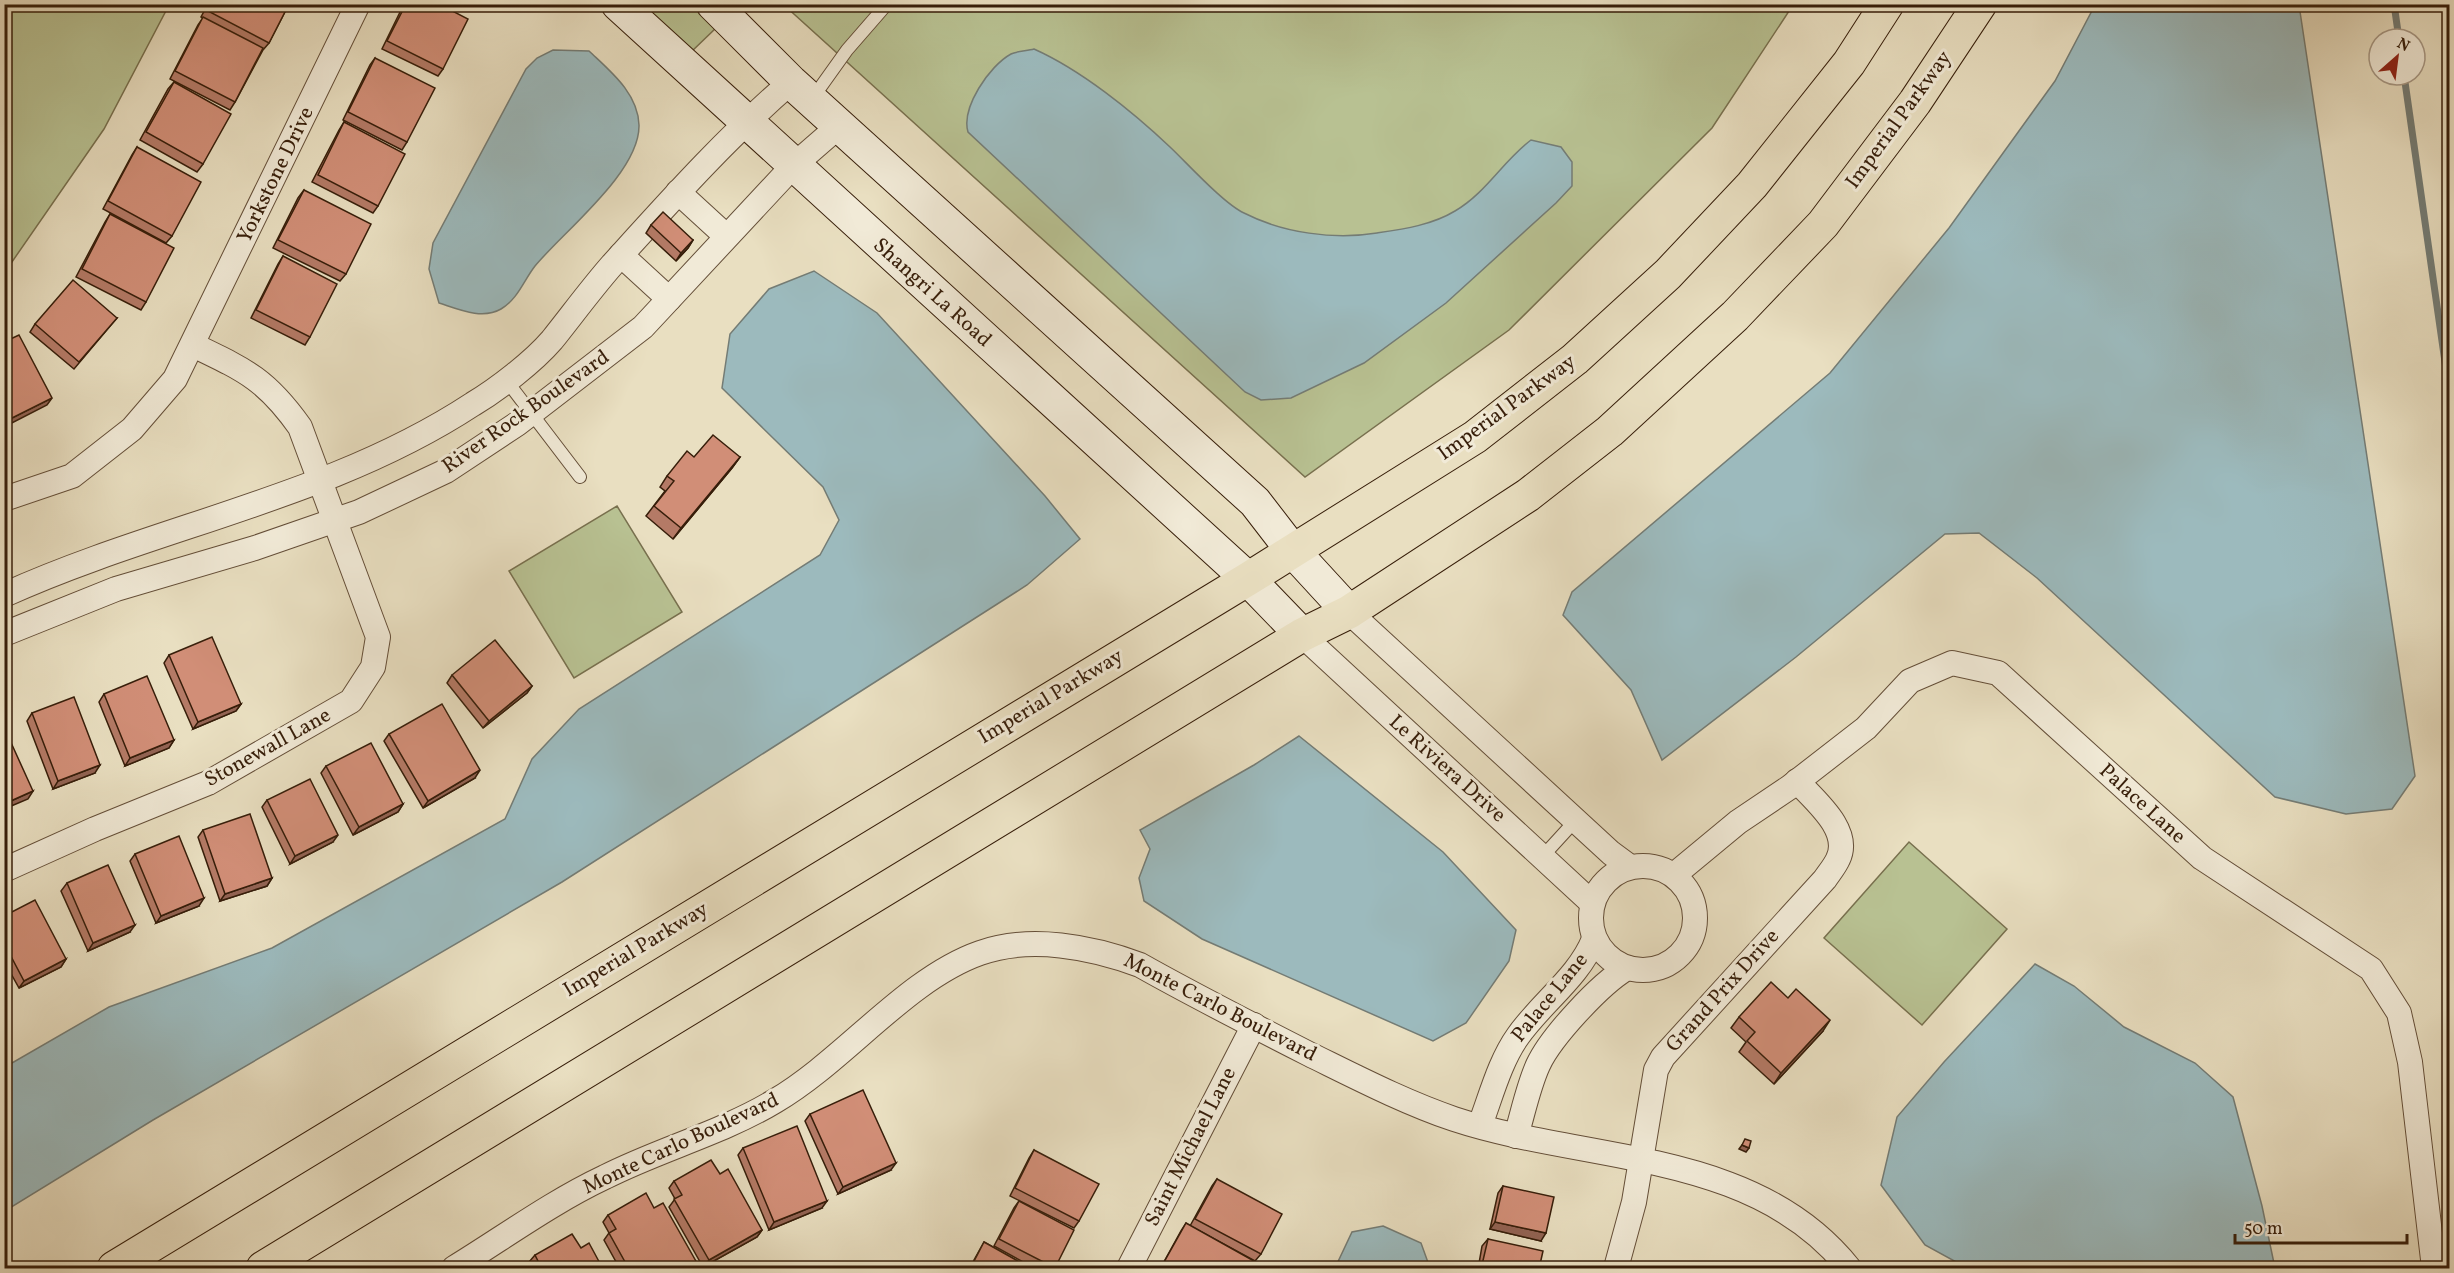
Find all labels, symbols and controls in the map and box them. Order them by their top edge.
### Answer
north arrow [2367,27,2427,87]
text: N [2393,33,2414,58]
street label: Imperial Parkway [1839,44,1959,195]
street label: Yorkstone Drive [231,102,322,248]
street label: Shangri La Road [866,232,998,354]
street label: River Rock Boulevard [436,343,616,481]
street label: Imperial Parkway [1432,348,1583,468]
street label: Imperial Parkway [973,642,1129,752]
street label: Stonewall Lane [200,701,336,795]
street label: Le Riviera Drive [1382,708,1512,830]
street label: Palace Lane [2092,757,2192,851]
street label: Imperial Parkway [558,895,714,1005]
street label: Grand Prix Drive [1660,923,1786,1059]
street label: Monte Carlo Boulevard [1118,947,1322,1069]
street label: Palace Lane [1505,947,1595,1049]
street label: Saint Michael Lane [1138,1062,1244,1232]
street label: Monte Carlo Boulevard [578,1086,784,1202]
scale bar [2235,1207,2408,1245]
text: 50 m [2244,1217,2283,1242]

